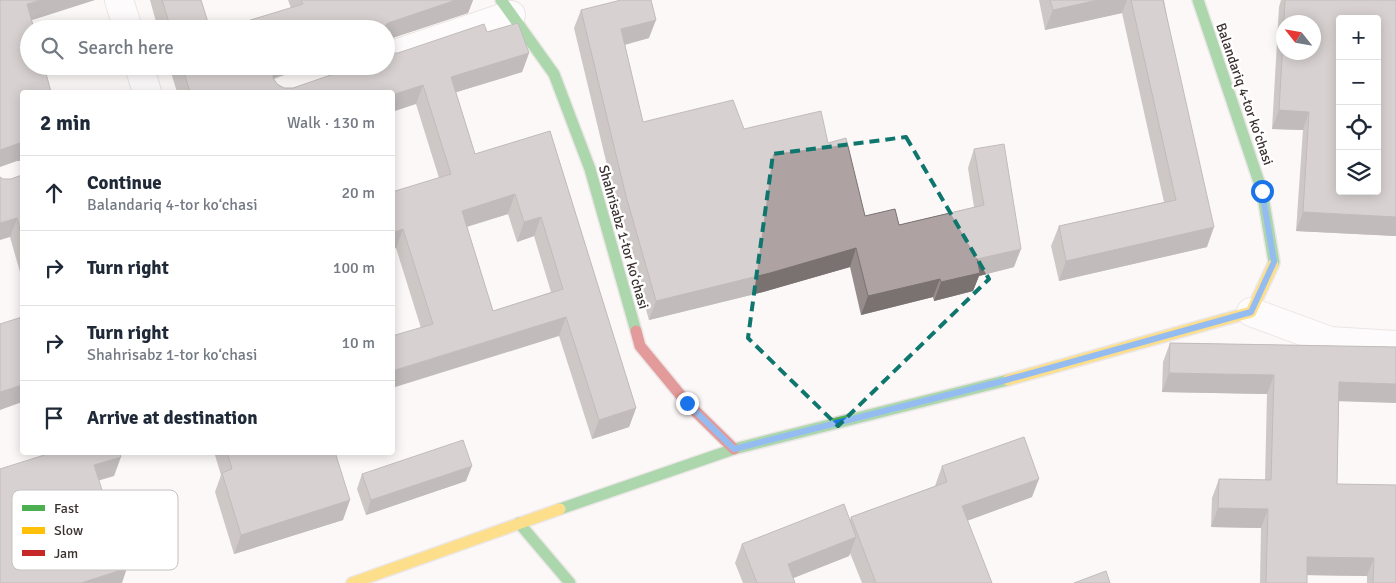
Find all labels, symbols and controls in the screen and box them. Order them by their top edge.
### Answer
north arrow [1276,15,1321,60]
map controls [1336,15,1381,195]
button: + [1336,15,1381,60]
search box [20,20,395,75]
street label: Balandariq 4-tor koʻchasi [1212,21,1277,167]
icon: search [38,34,66,62]
text: Search here [78,36,174,60]
button: − [1336,60,1381,105]
button: locate [1336,105,1381,150]
text: 2 min [40,110,91,136]
text: Walk · 130 m [287,113,375,133]
button: layers [1336,150,1381,195]
street label: Shahrisabz 1-tor koʻchasi [595,163,652,311]
text: Continue [87,171,162,195]
icon: ahead [40,179,68,207]
route start [1251,180,1274,203]
text: 20 m [341,183,375,203]
text: Balandariq 4-tor koʻchasi [87,195,258,215]
icon: right [40,254,68,282]
text: Turn right [87,256,169,280]
text: 100 m [333,258,375,278]
text: Turn right [87,321,169,345]
icon: right [40,329,68,357]
text: 10 m [341,333,375,353]
text: Shahrisabz 1-tor koʻchasi [87,345,257,365]
route end [676,392,699,415]
icon: arrive [40,404,68,432]
text: Arrive at destination [87,406,258,430]
legend [12,490,178,570]
text: Fast [54,500,79,517]
text: Slow [54,522,83,539]
text: Jam [54,545,78,562]

